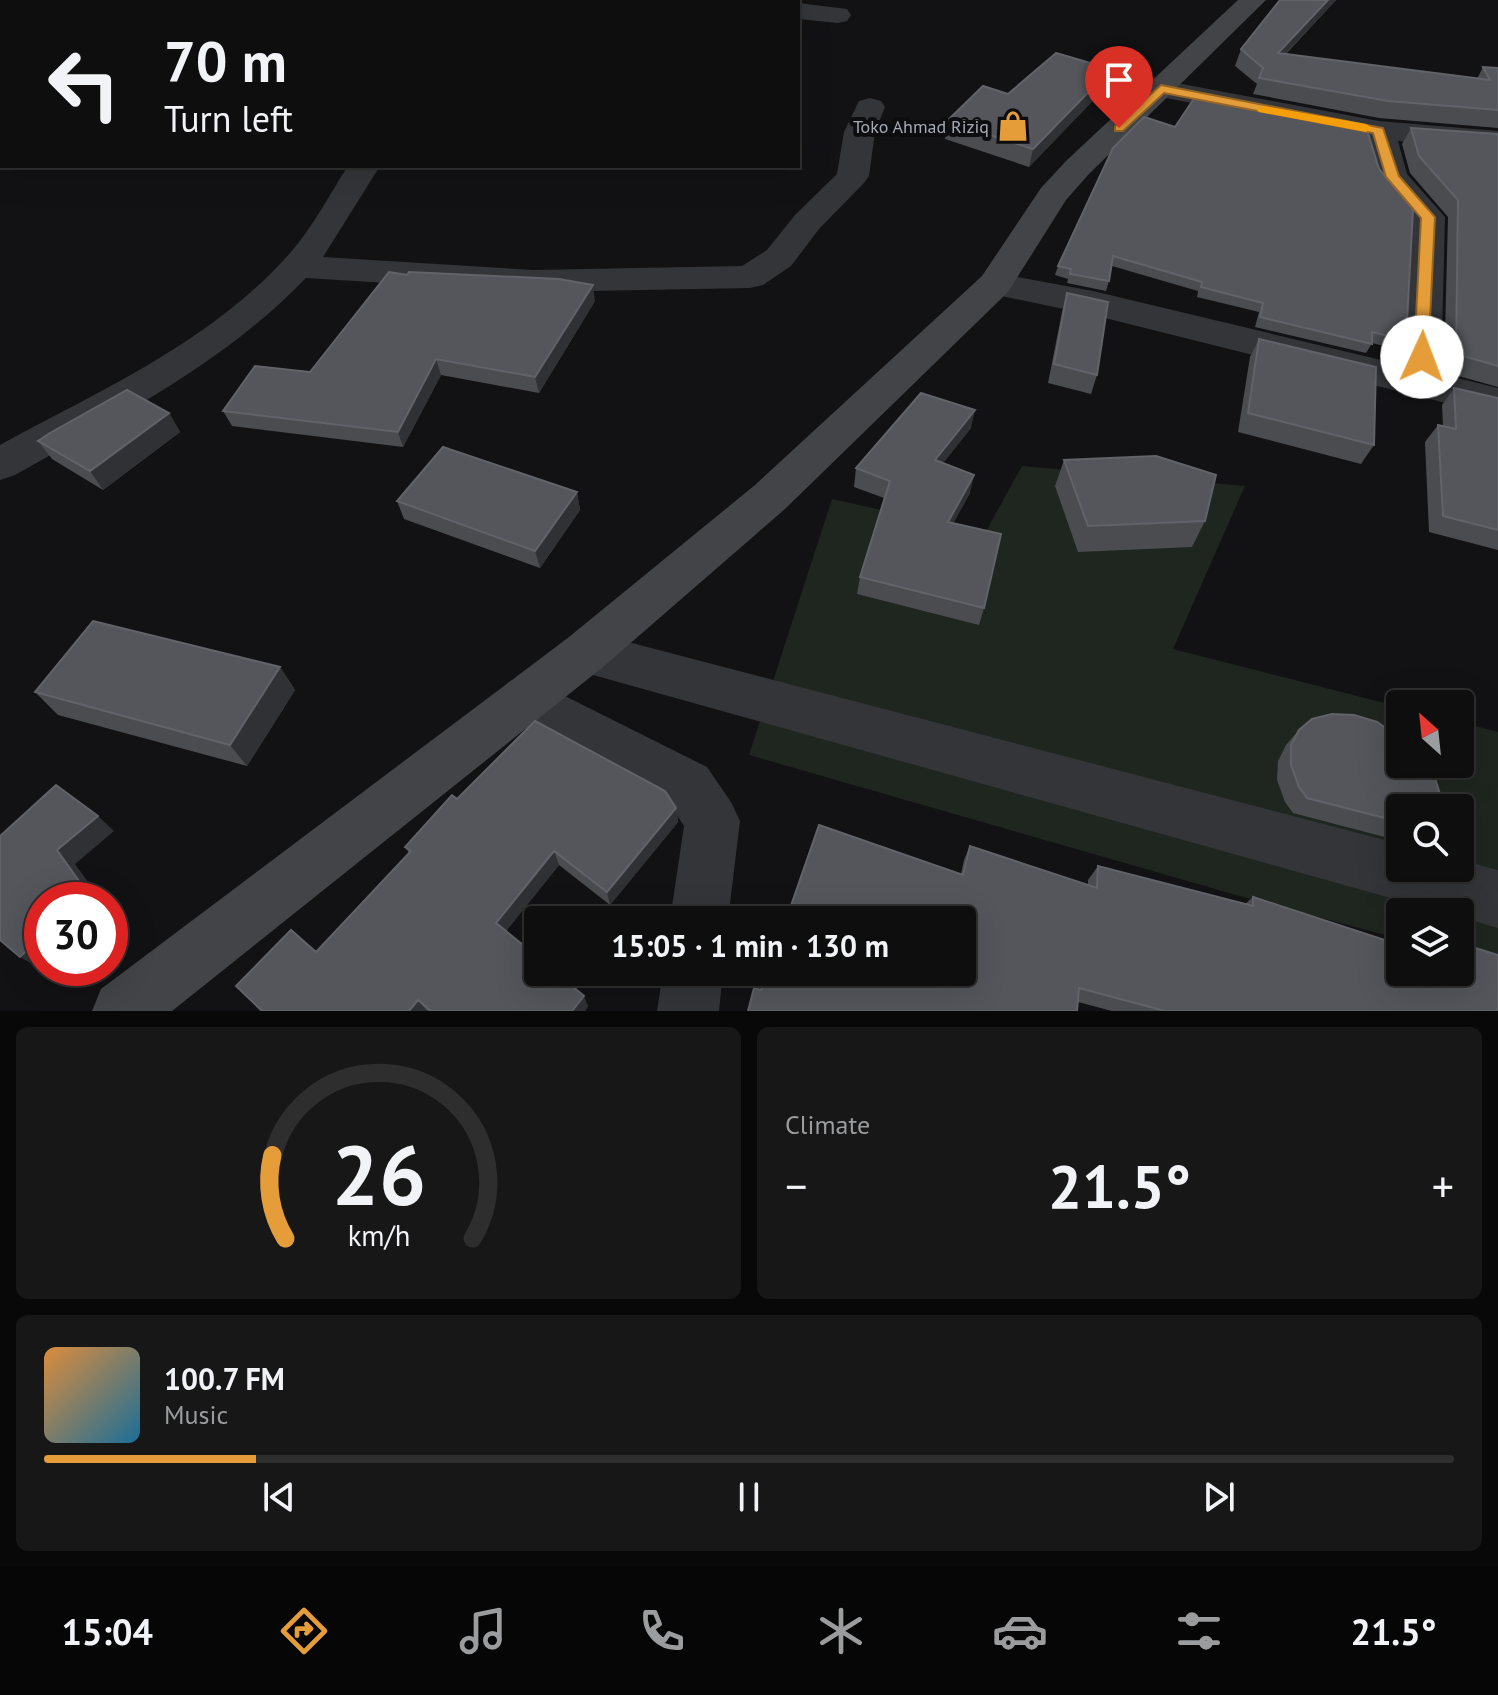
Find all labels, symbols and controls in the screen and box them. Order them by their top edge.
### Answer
text: 70 m [164,25,287,97]
icon: left [32,32,136,136]
pin [1085,46,1153,128]
icon: arrive [1097,58,1141,102]
text: Turn left [164,95,293,142]
shop icon: Toko Ahmad Riziq [996,109,1030,143]
place label: Toko Ahmad Riziq [853,115,989,138]
position arrow [1380,315,1464,399]
north arrow [1386,690,1474,778]
map controls [1386,690,1474,986]
button: search [1386,794,1474,882]
speed limit sign: 30 [24,882,128,986]
button: layers [1386,898,1474,986]
text: 15:05 · 1 min · 130 m [611,926,889,965]
text: Climate [785,1108,870,1141]
text: 26 [331,1120,426,1228]
text: 21.5° [1048,1147,1191,1225]
text: − [785,1157,807,1214]
text: + [1432,1157,1454,1214]
text: km/h [347,1217,410,1254]
text: 100.7 FM [164,1359,285,1398]
text: Music [164,1398,228,1431]
icon: previous [257,1475,301,1519]
icon: pause [727,1475,771,1519]
icon: next [1197,1475,1241,1519]
icon: directions [276,1603,332,1659]
icon: music [455,1603,511,1659]
icon: phone [634,1603,690,1659]
icon: climate [813,1603,869,1659]
icon: car [992,1603,1048,1659]
icon: filters [1171,1603,1227,1659]
text: 15:04 [62,1608,153,1655]
text: 21.5° [1351,1608,1436,1655]

